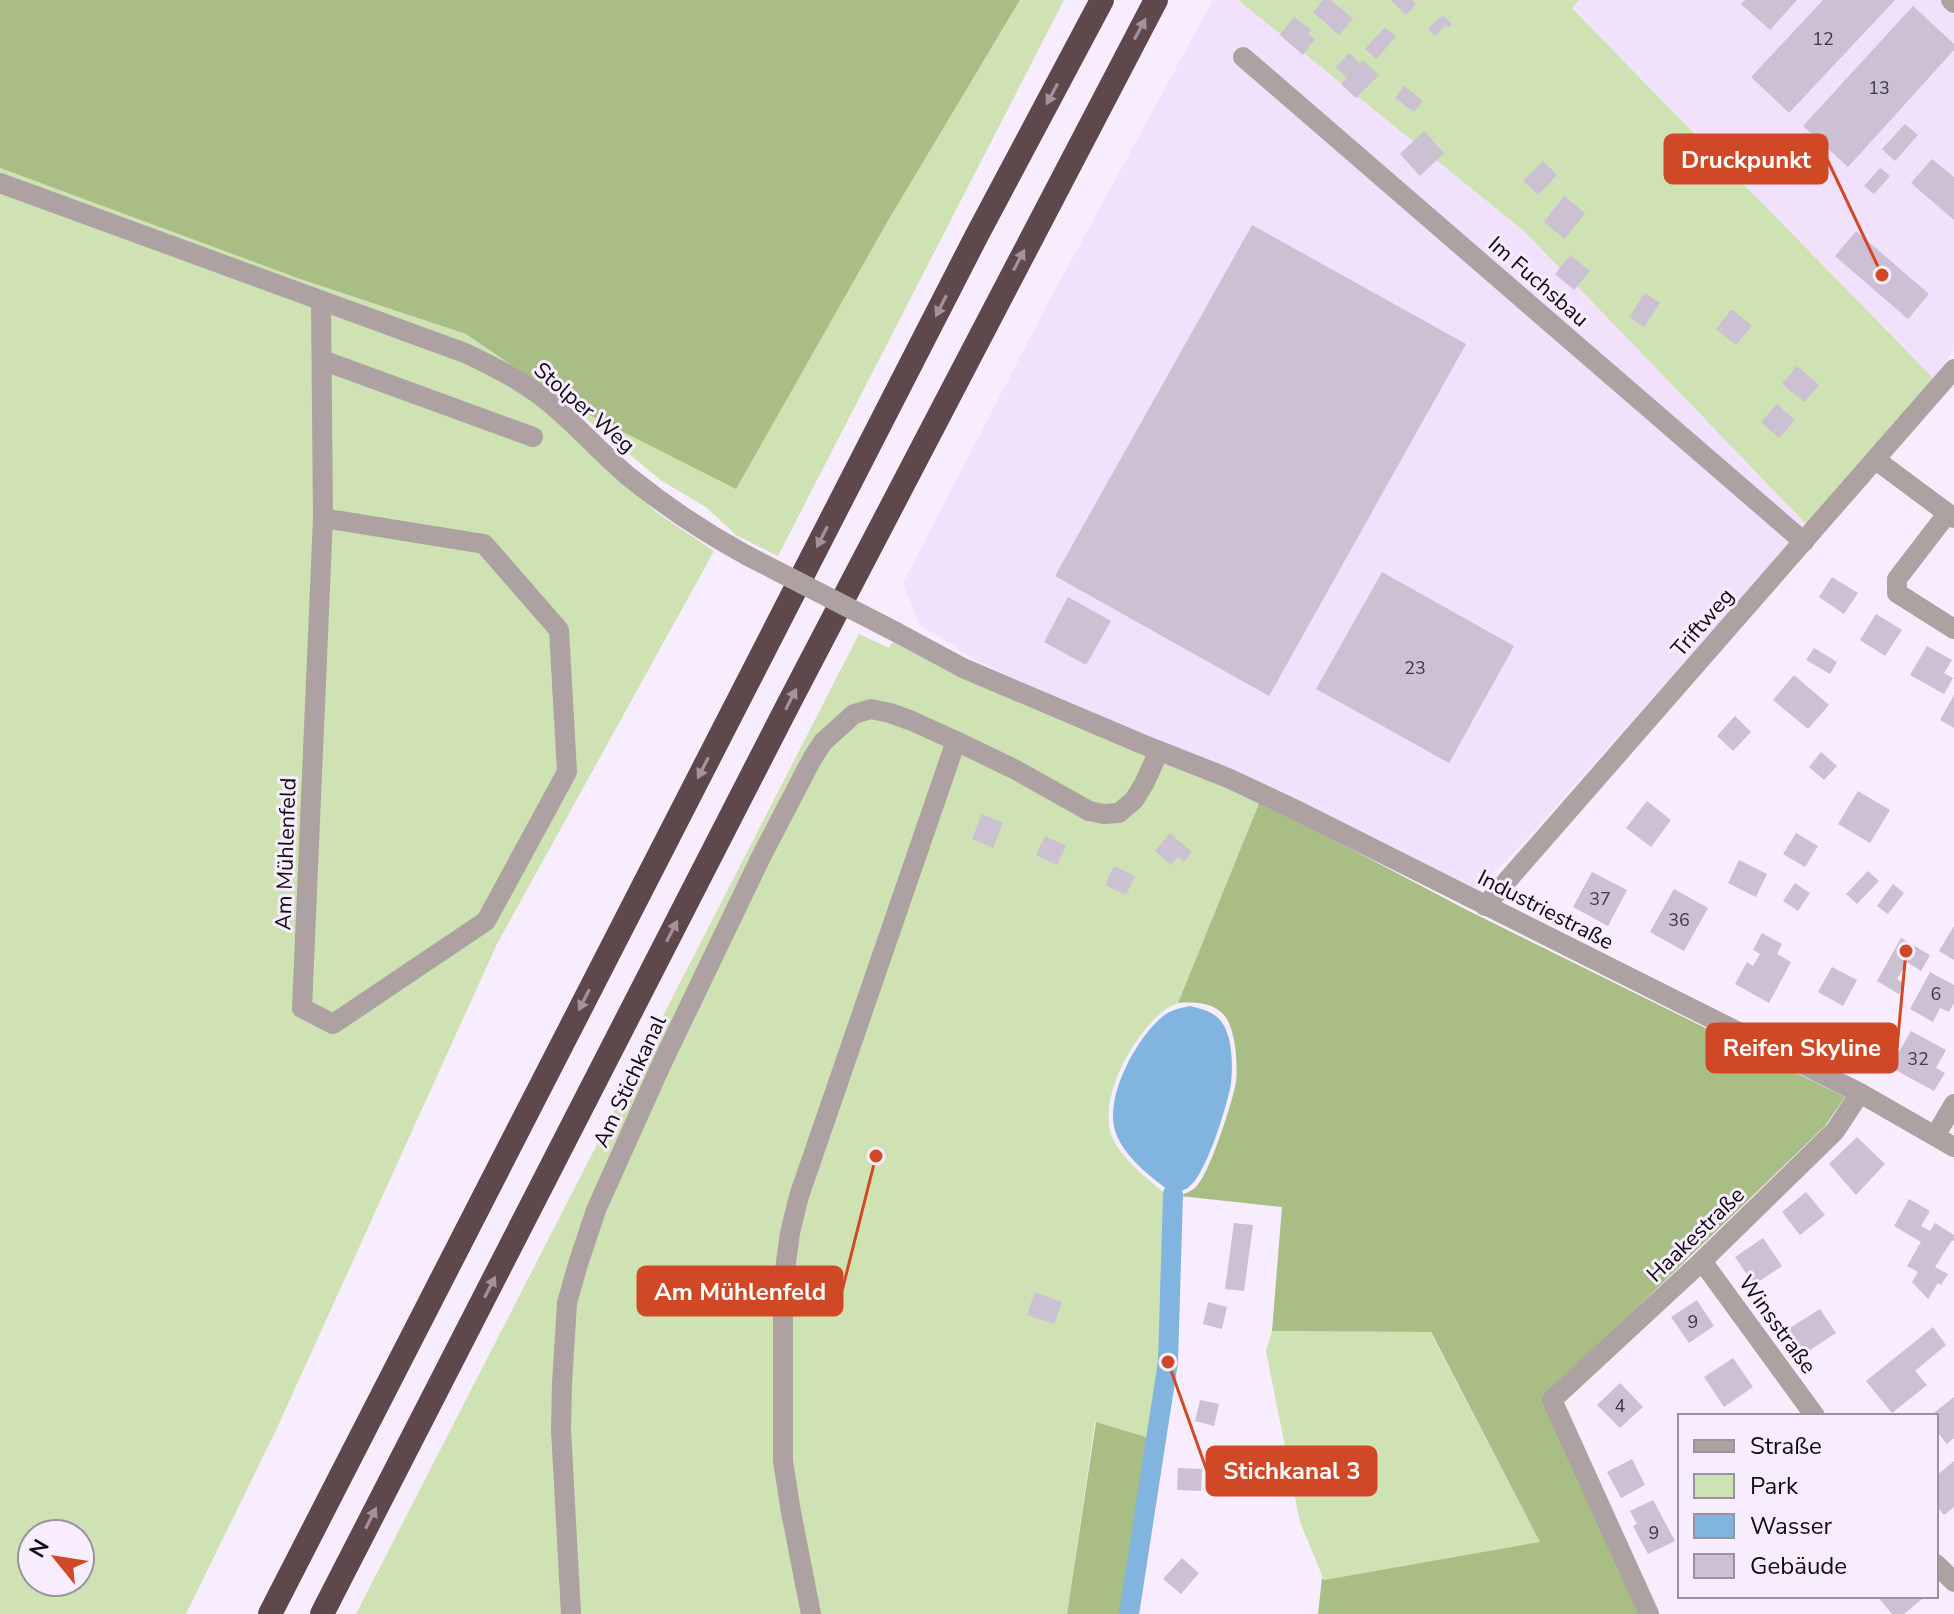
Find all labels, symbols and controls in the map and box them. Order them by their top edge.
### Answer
one-way arrow [1134,18,1147,41]
house number: 12 [1812,27,1834,51]
house number: 13 [1868,76,1890,100]
one-way arrow [1046,82,1059,105]
callout: Druckpunkt [1665,135,1827,183]
text: Druckpunkt [1681,144,1812,176]
street label: Im Fuchsbau [1482,230,1595,334]
one-way arrow [1013,248,1026,271]
one-way arrow [934,294,947,317]
street label: Stolper Weg [527,355,642,460]
one-way arrow [815,526,829,549]
street label: Triftweg [1664,582,1741,663]
house number: 23 [1404,656,1426,680]
one-way arrow [784,688,797,711]
one-way arrow [697,757,710,780]
street label: Am Mühlenfeld [268,777,304,931]
street label: Industriestraße [1472,863,1619,957]
house number: 37 [1589,887,1611,911]
house number: 36 [1668,908,1690,932]
one-way arrow [665,919,679,942]
house number: 6 [1931,982,1941,1006]
one-way arrow [578,988,591,1011]
street label: Am Stichkanal [586,1010,674,1152]
callout: Reifen Skyline [1707,1024,1897,1072]
text: Reifen Skyline [1723,1032,1881,1064]
house number: 32 [1907,1047,1929,1071]
street label: Haakestraße [1640,1180,1751,1289]
callout: Am Mühlenfeld [638,1267,842,1315]
street label: Winsstraße [1731,1269,1823,1380]
one-way arrow [483,1275,496,1298]
text: Am Mühlenfeld [654,1276,826,1308]
house number: 9 [1688,1310,1698,1334]
house number: 4 [1615,1394,1626,1418]
legend [1678,1414,1938,1598]
text: Straße [1750,1430,1822,1462]
callout: Stichkanal 3 [1207,1447,1376,1495]
text: Stichkanal 3 [1223,1455,1361,1487]
text: Park [1750,1470,1799,1502]
one-way arrow [364,1507,378,1530]
text: Wasser [1750,1510,1833,1542]
north arrow [16,1518,96,1598]
house number: 9 [1649,1521,1659,1545]
text: N [22,1534,57,1563]
text: Gebäude [1750,1550,1847,1582]

